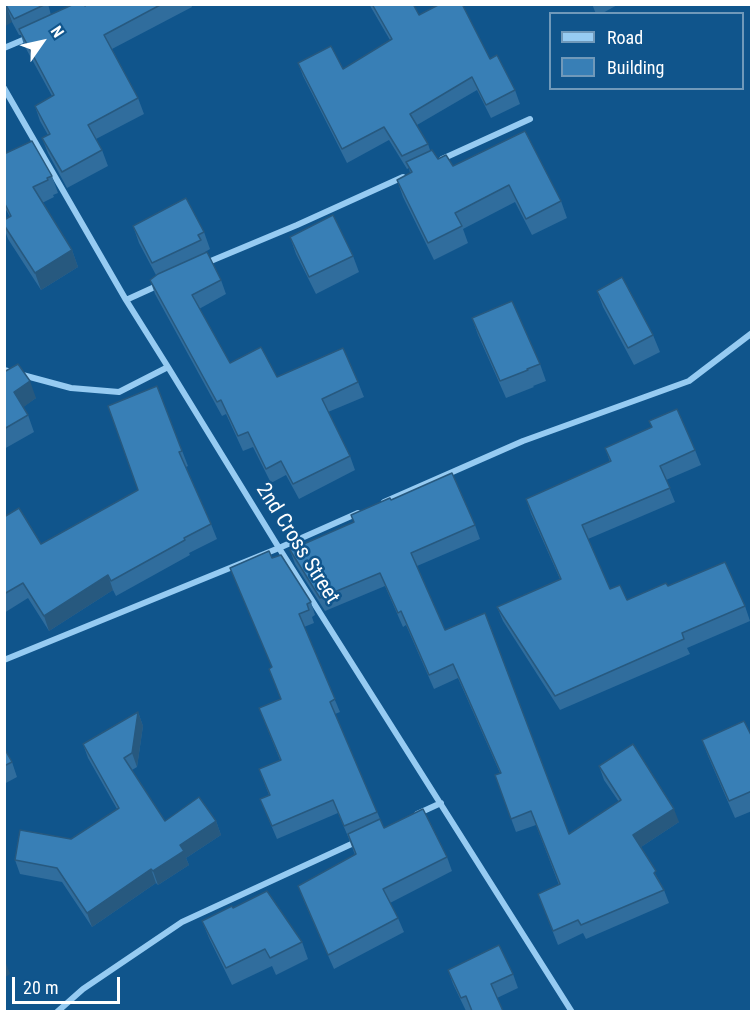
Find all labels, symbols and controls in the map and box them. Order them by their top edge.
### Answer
north arrow [12,12,72,72]
legend [549,12,744,90]
text: N [47,22,68,41]
text: Road [607,27,643,48]
text: Building [607,57,664,78]
street label: 2nd Cross Street [250,479,344,609]
scale bar [15,965,123,1003]
text: 20 m [23,977,58,998]

